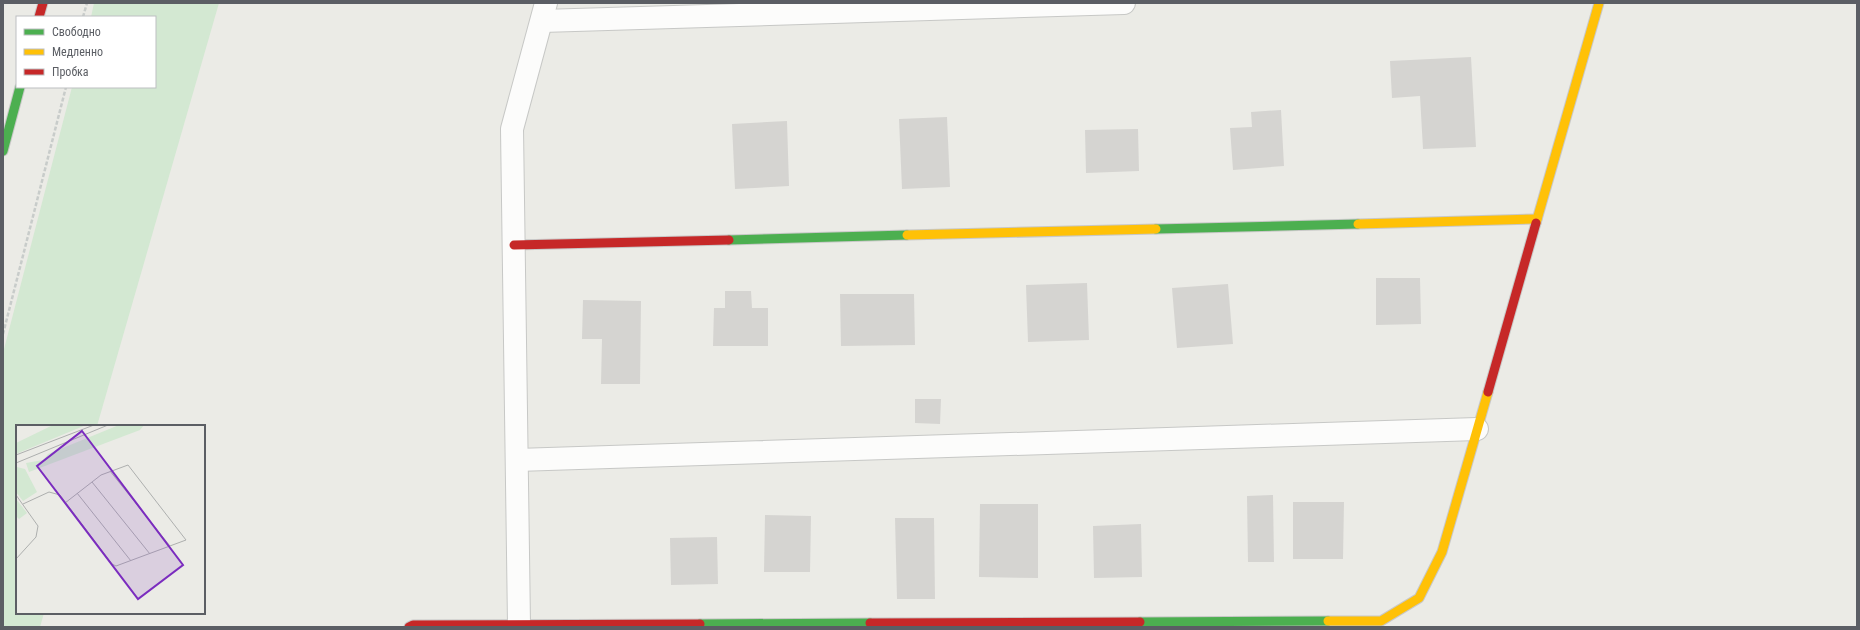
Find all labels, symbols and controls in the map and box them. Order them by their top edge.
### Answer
legend [16,16,156,88]
text: Свободно [52,25,101,39]
text: Медленно [52,45,103,59]
text: Пробка [52,65,89,79]
inset map [16,425,205,614]

